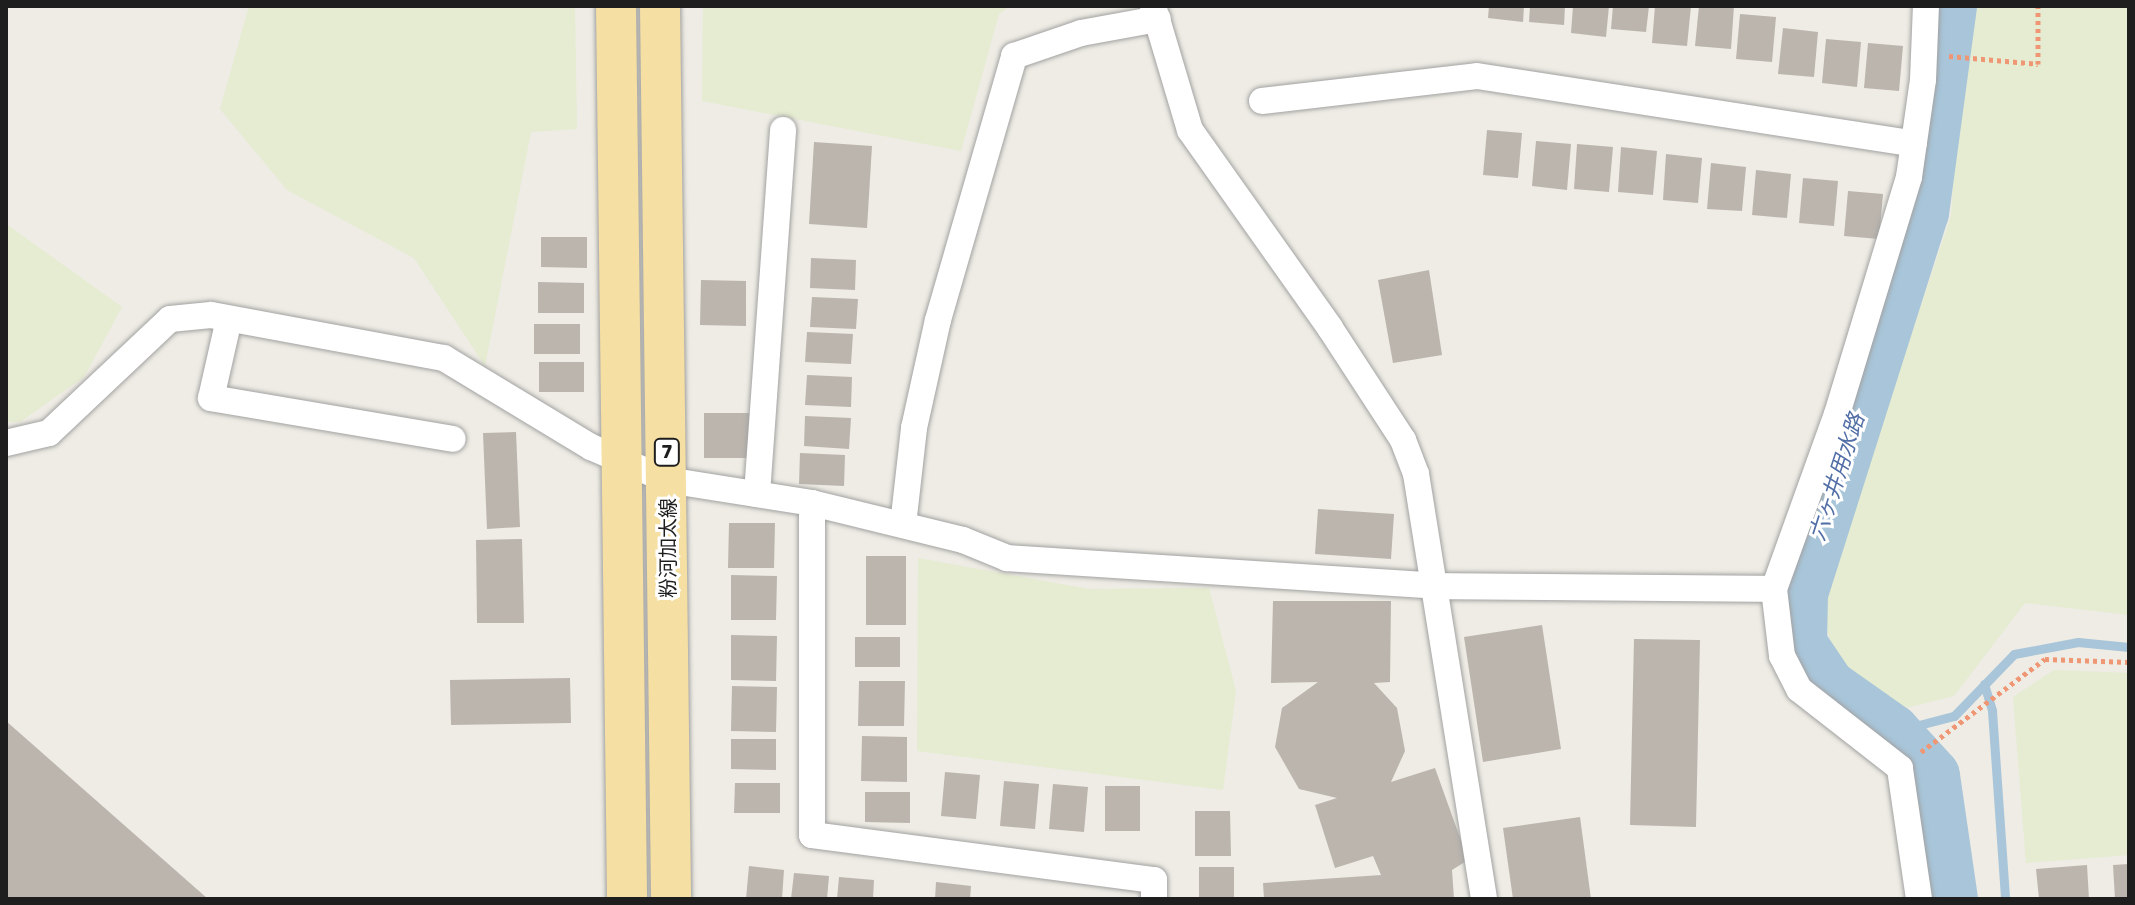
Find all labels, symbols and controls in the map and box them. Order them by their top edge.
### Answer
water label: 六ヶ井用水路 [1804,410,1870,544]
road number: 7 [653,438,681,466]
street label: 粉河加太線 [656,498,680,598]

